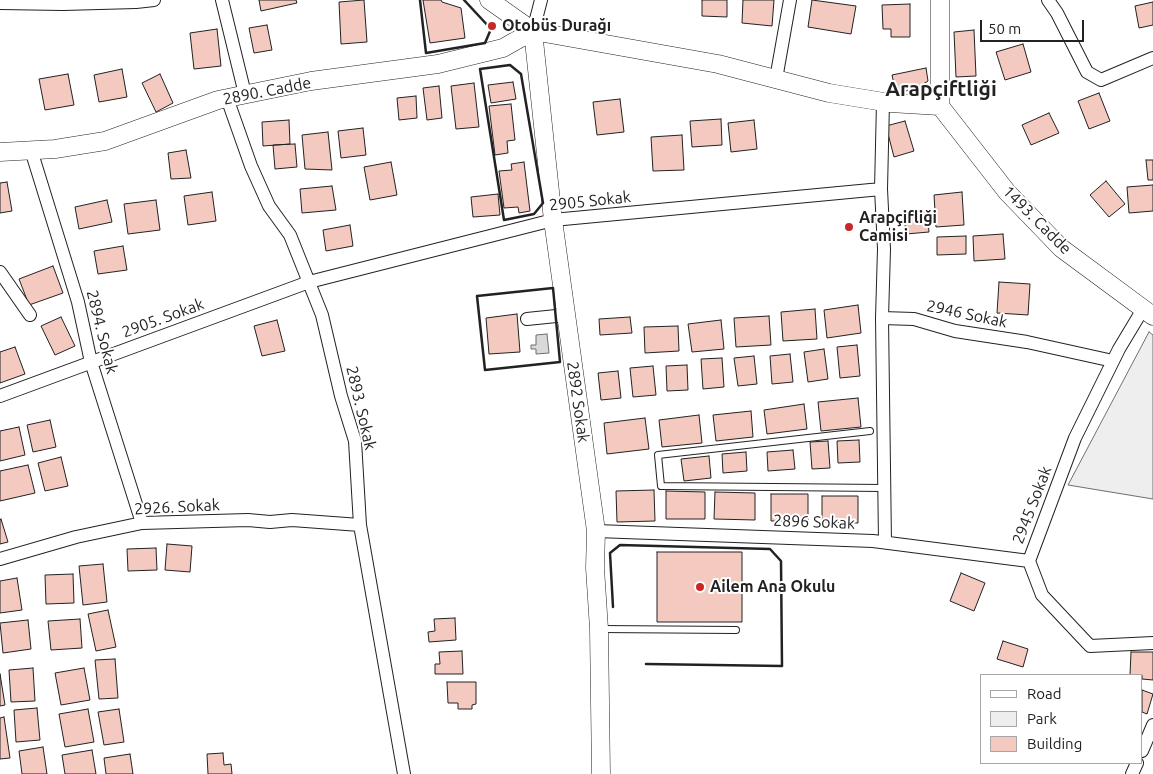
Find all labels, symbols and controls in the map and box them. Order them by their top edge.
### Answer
scale bar [983,10,1087,42]
place label: Otobüs Durağı [502,16,611,36]
marker: Otobüs Durağı [486,20,498,32]
text: 50 m [988,20,1021,37]
street label: 2890. Cadde [221,73,313,109]
district label: Arapçiftliği [885,76,997,102]
street label: 1493. Cadde [999,182,1075,258]
street label: 2905 Sokak [548,187,632,215]
place label: Arapçifliği Camisi [859,208,937,246]
marker: Arapçifliği Camisi [843,221,855,233]
street label: 2894. Sokak [82,288,122,376]
street label: 2905. Sokak [119,294,207,342]
street label: 2946 Sokak [925,296,1009,332]
street label: 2892 Sokak [563,360,593,444]
street label: 2893. Sokak [342,364,380,452]
street label: 2945 Sokak [1008,463,1056,547]
street label: 2926. Sokak [134,495,220,519]
street label: 2896 Sokak [773,511,855,533]
place label: Ailem Ana Okulu [710,577,835,597]
marker: Ailem Ana Okulu [694,581,706,593]
legend [980,674,1143,764]
text: Road [1027,685,1062,702]
text: Park [1027,710,1057,727]
text: Building [1027,735,1082,752]

